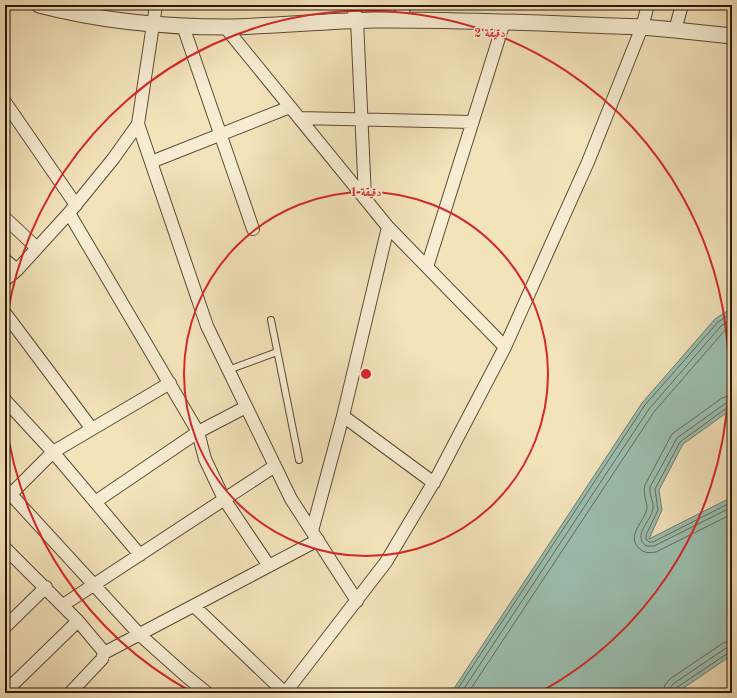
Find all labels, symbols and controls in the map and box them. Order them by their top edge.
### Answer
text: 2 دقيقة [474,28,506,40]
text: 1 دقيقة [350,187,382,199]
centre of rings [359,367,373,381]

